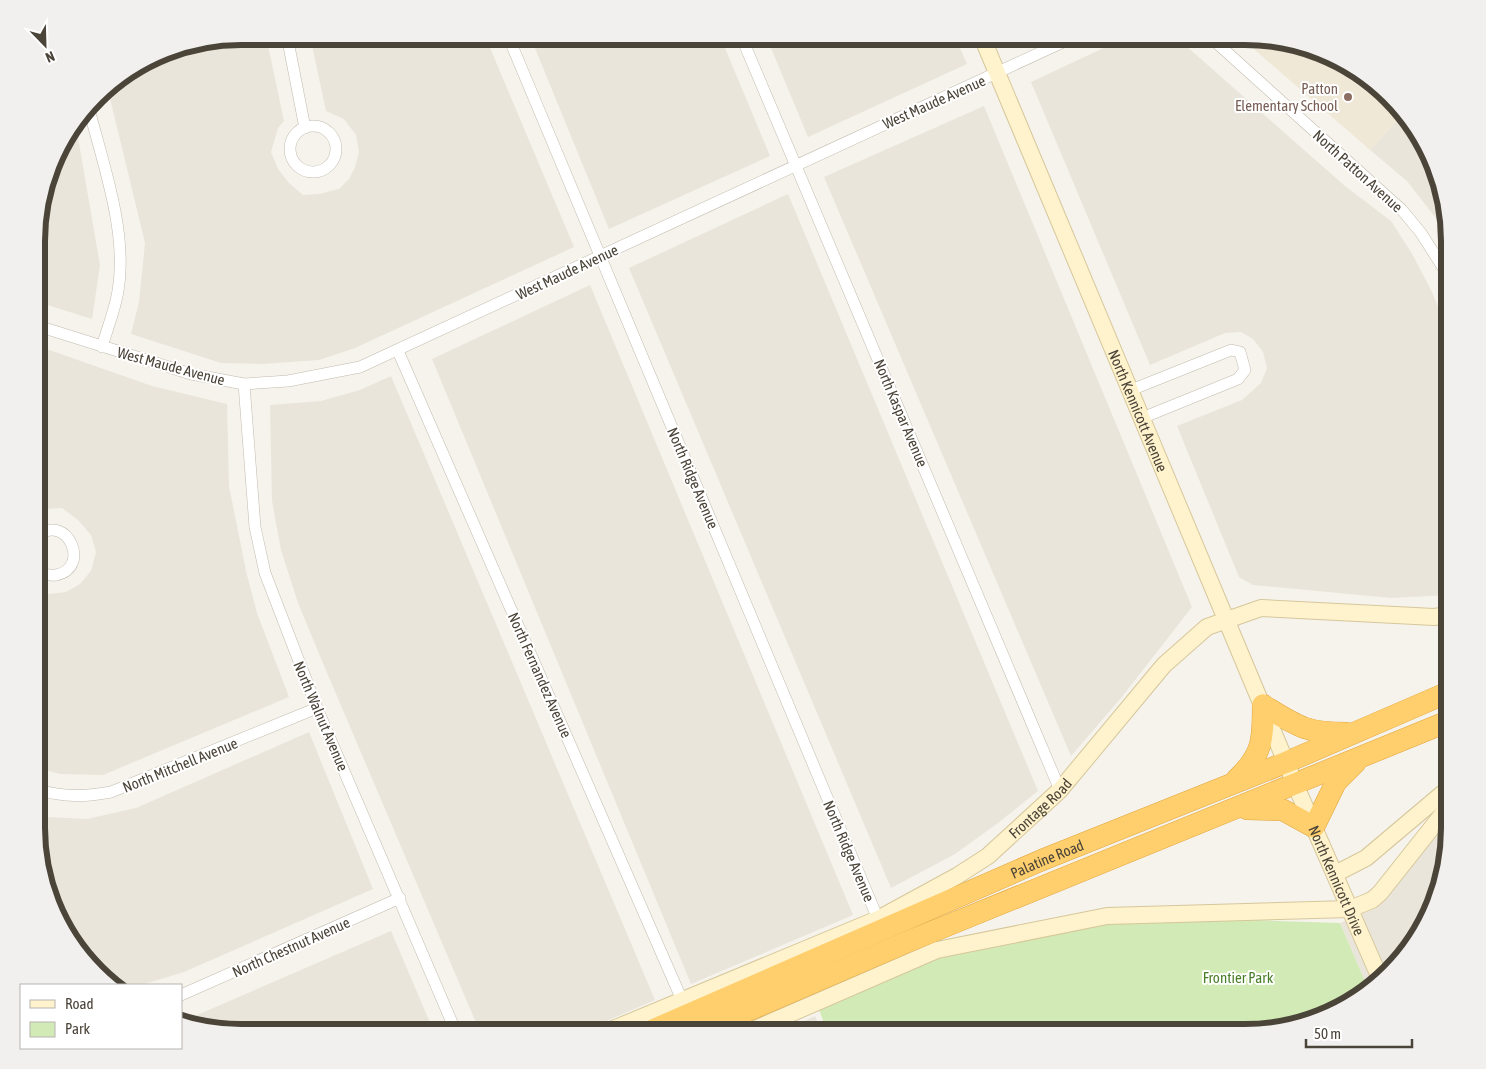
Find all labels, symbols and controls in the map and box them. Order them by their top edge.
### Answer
north arrow [20,20,70,70]
text: N [43,48,57,66]
street label: West Maude Avenue [880,72,988,132]
place label: Patton Elementary School [1235,80,1338,114]
marker: Patton Elementary School [1342,91,1354,103]
street label: North Patton Avenue [1310,126,1406,216]
street label: West Maude Avenue [513,241,621,303]
street label: West Maude Avenue [115,343,227,389]
street label: North Kennicott Avenue [1105,347,1172,474]
street label: North Kaspar Avenue [871,357,931,470]
street label: North Ridge Avenue [664,425,722,531]
street label: North Fernandez Avenue [505,610,575,740]
street label: North Walnut Avenue [290,659,352,774]
street label: North Mitchell Avenue [120,734,240,796]
street label: Frontage Road [1005,775,1075,841]
street label: North Ridge Avenue [820,798,878,904]
street label: North Kennicott Drive [1306,823,1369,938]
street label: Palatine Road [1008,836,1086,881]
street label: North Chestnut Avenue [230,913,352,981]
park label: Frontier Park [1203,969,1274,986]
legend [20,984,182,1049]
text: Road [65,995,94,1012]
scale bar [1306,1016,1412,1048]
text: Park [65,1020,90,1037]
text: 50 m [1314,1025,1341,1042]

